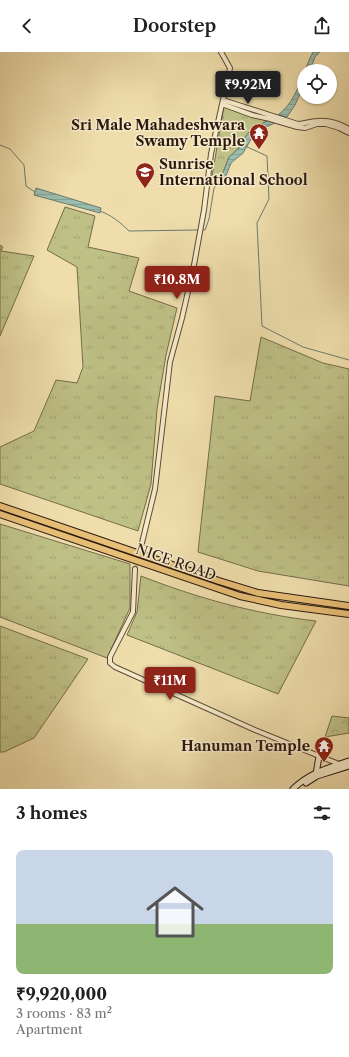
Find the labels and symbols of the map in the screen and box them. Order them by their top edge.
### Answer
pin: ₹9.92M [215,71,281,105]
place label: Sri Male Mahadeshwara Swamy Temple [71,116,246,150]
temple icon: Sri Male Mahadeshwara Swamy Temple [248,122,270,150]
place label: Sunrise International School [159,155,308,189]
school or university icon: Sunrise International School [134,161,156,189]
pin: ₹10.8M [144,266,210,300]
street label: NICE ROAD [133,540,219,584]
pin: ₹11M [146,667,194,701]
temple icon: Hanuman Temple [313,735,335,763]
place label: Hanuman Temple [181,737,310,755]

